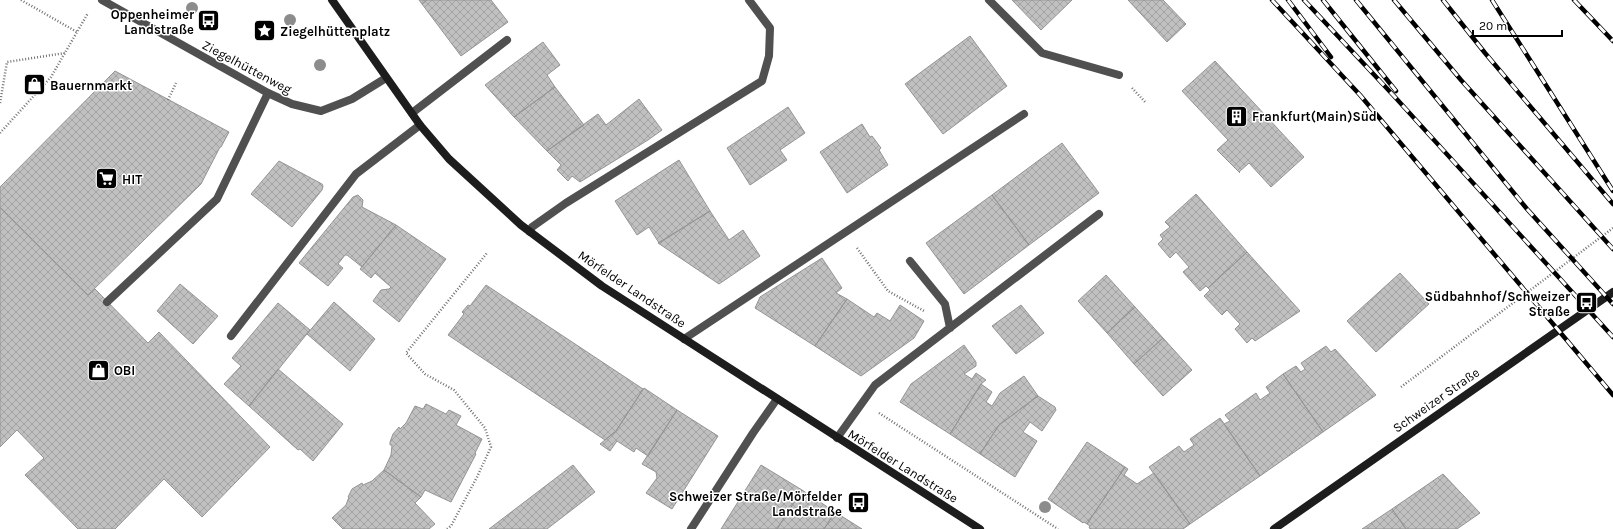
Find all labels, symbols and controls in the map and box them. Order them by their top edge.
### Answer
place label: Oppenheimer Landstraße [111,7,195,37]
bus stop icon: Oppenheimer Landstraße [196,8,222,34]
scale bar [1473,12,1562,38]
place icon: Ziegelhüttenplatz [251,18,277,44]
text: 20 m [1479,19,1507,33]
place label: Ziegelhüttenplatz [280,24,390,39]
street label: Ziegelhüttenweg [200,37,295,97]
shop icon: Bauernmarkt [22,72,48,98]
place label: Bauernmarkt [50,78,132,93]
building icon: Frankfurt(Main)Süd [1223,103,1249,129]
place label: Frankfurt(Main)Süd [1252,109,1377,124]
supermarket icon: HIT [93,166,119,192]
place label: HIT [122,172,142,187]
street label: Mörfelder Landstraße [575,247,689,331]
place label: Südbahnhof/Schweizer Straße [1425,289,1571,319]
bus stop icon: Südbahnhof/Schweizer Straße [1573,290,1599,316]
shop icon: OBI [85,357,111,383]
place label: OBI [114,363,135,378]
street label: Schweizer Straße [1390,364,1482,435]
street label: Mörfelder Landstraße [845,426,961,506]
place label: Schweizer Straße/Mörfelder Landstraße [669,489,843,519]
bus stop icon: Schweizer Straße/Mörfelder Landstraße [845,490,871,516]

